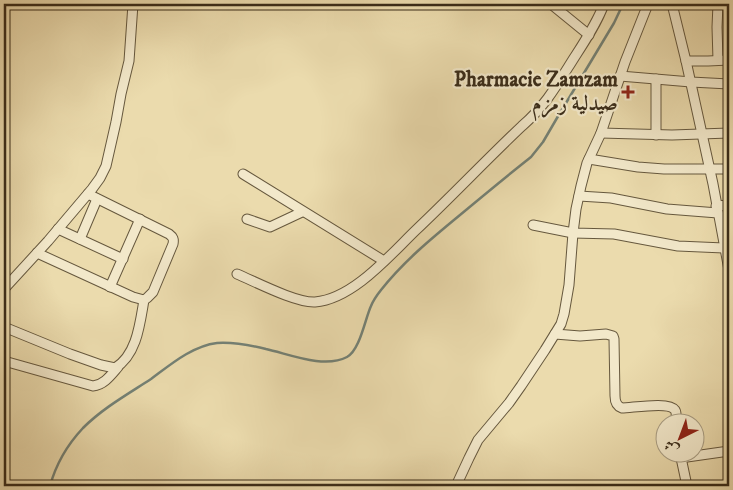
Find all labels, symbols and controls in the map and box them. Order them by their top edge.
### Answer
place label: Pharmacie Zamzam صيدلية زمزم [454,67,618,122]
marker: Pharmacie Zamzam صيدلية زمزم [622,86,634,98]
north arrow [656,412,706,462]
text: ش [661,436,683,458]

